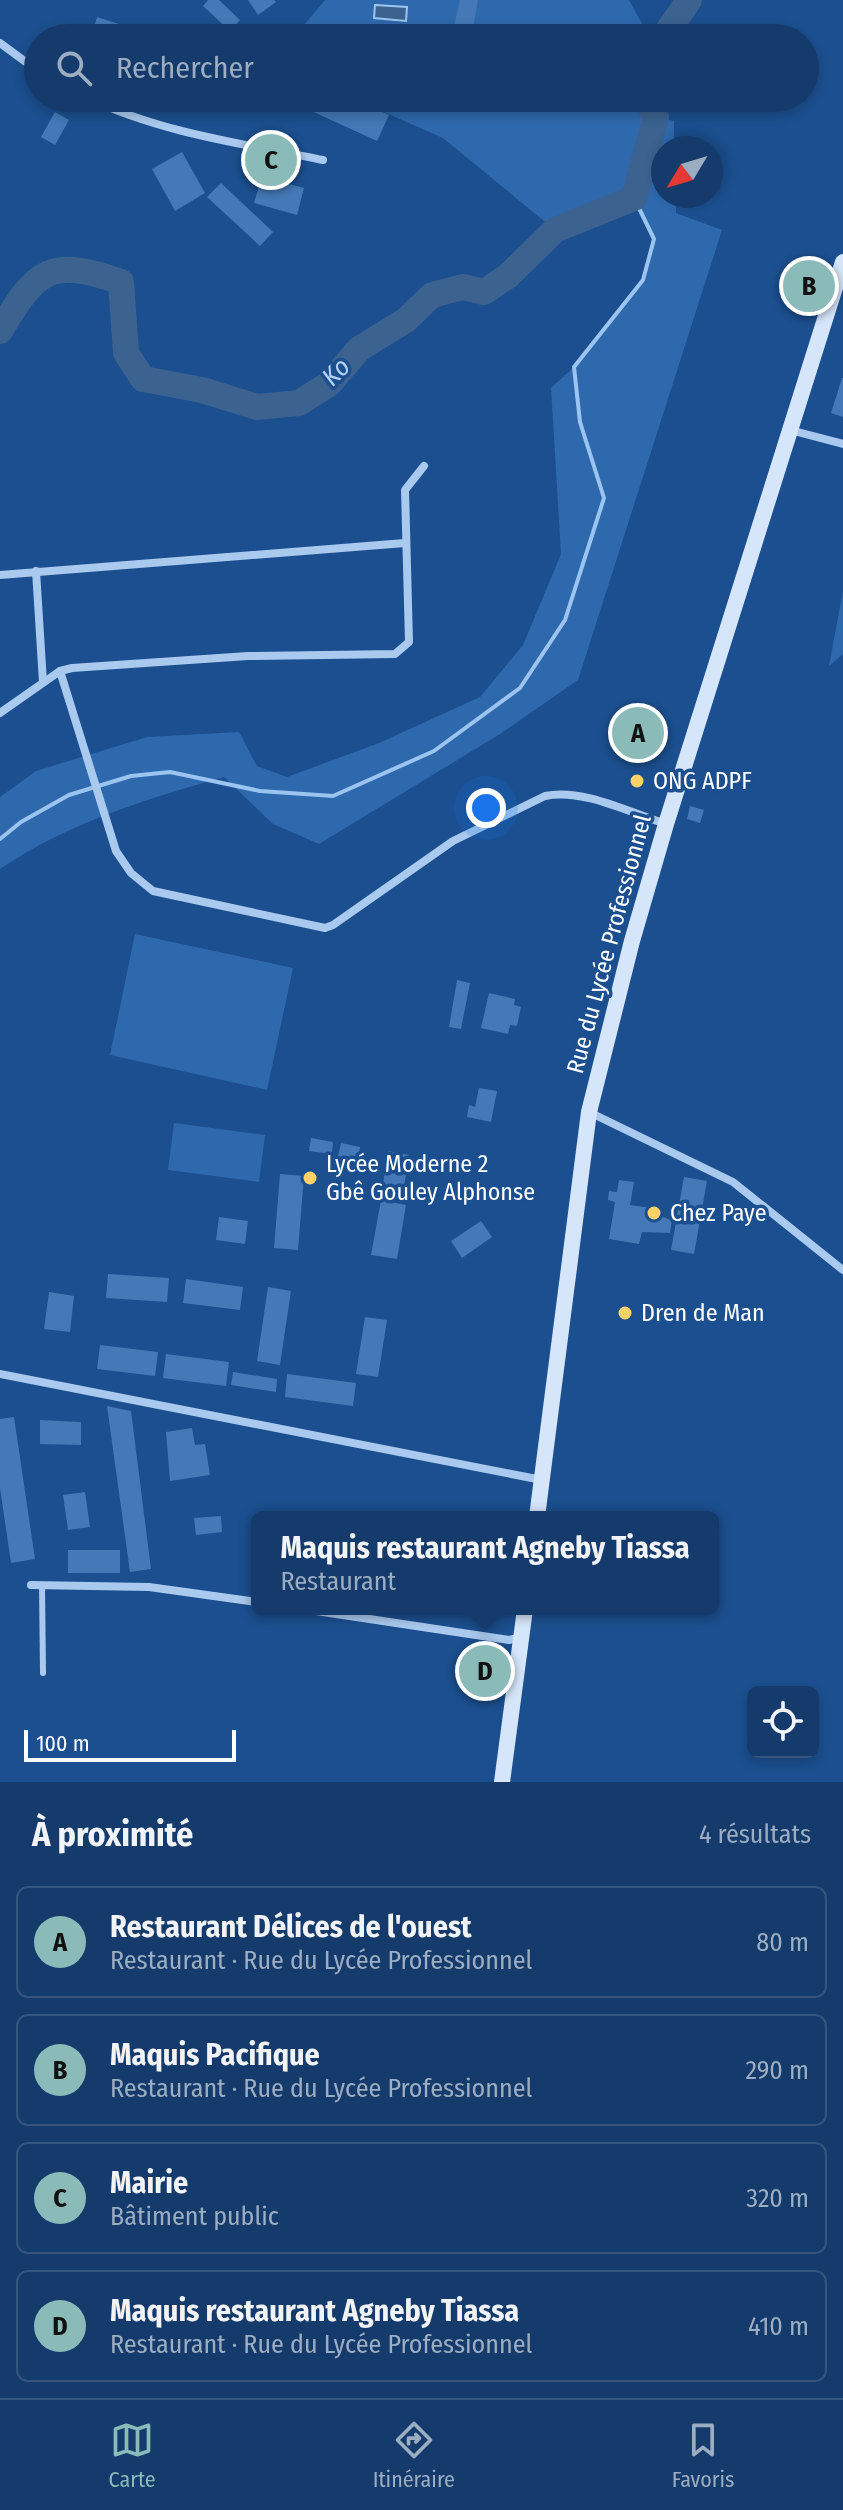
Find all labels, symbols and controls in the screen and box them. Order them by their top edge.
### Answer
search box [24,24,819,112]
icon: search [52,46,96,90]
text: Rechercher [116,50,254,86]
pin: C [245,130,297,190]
north arrow [651,136,723,208]
pin: B [783,256,835,316]
water label: Ko [315,351,357,393]
pin: A [612,703,664,763]
place label: ONG ADPF [653,767,752,795]
marker: ONG ADPF [628,772,646,790]
your location [466,788,506,828]
street label: Rue du Lycée Professionnel [561,812,657,1076]
place label: Lycée Moderne 2 Gbê Gouley Alphonse [326,1150,535,1206]
marker: Lycée Moderne 2 Gbê Gouley Alphonse [301,1169,319,1187]
place label: Chez Paye [670,1199,767,1227]
marker: Chez Paye [645,1204,663,1222]
place label: Dren de Man [641,1299,765,1327]
marker: Dren de Man [616,1304,634,1322]
popup [251,1511,719,1615]
text: Maquis restaurant Agneby Tiassa [280,1530,690,1566]
text: Restaurant [280,1566,396,1597]
pin: D [459,1641,511,1701]
map controls [747,1686,819,1758]
button: locate [747,1686,819,1758]
scale bar [24,1726,236,1762]
text: 100 m [36,1730,90,1757]
text: À proximité [32,1814,193,1855]
text: 4 résultats [699,1819,811,1850]
text: Restaurant Délices de l'ouest [110,1909,472,1945]
text: A [53,1927,67,1958]
text: 80 m [756,1927,809,1958]
text: Restaurant · Rue du Lycée Professionnel [110,1945,532,1976]
text: Maquis Pacifique [110,2037,320,2073]
text: B [53,2055,67,2086]
text: 290 m [745,2055,809,2086]
text: Restaurant · Rue du Lycée Professionnel [110,2073,532,2104]
text: Mairie [110,2165,188,2201]
text: C [53,2183,67,2214]
text: 320 m [746,2183,809,2214]
text: Bâtiment public [110,2201,279,2232]
text: Maquis restaurant Agneby Tiassa [110,2293,519,2329]
text: D [52,2311,68,2342]
text: 410 m [748,2311,809,2342]
text: Restaurant · Rue du Lycée Professionnel [110,2329,532,2360]
tab: Carte [108,2418,156,2493]
tab: Itinéraire [373,2418,455,2493]
tab: Favoris [672,2418,734,2493]

